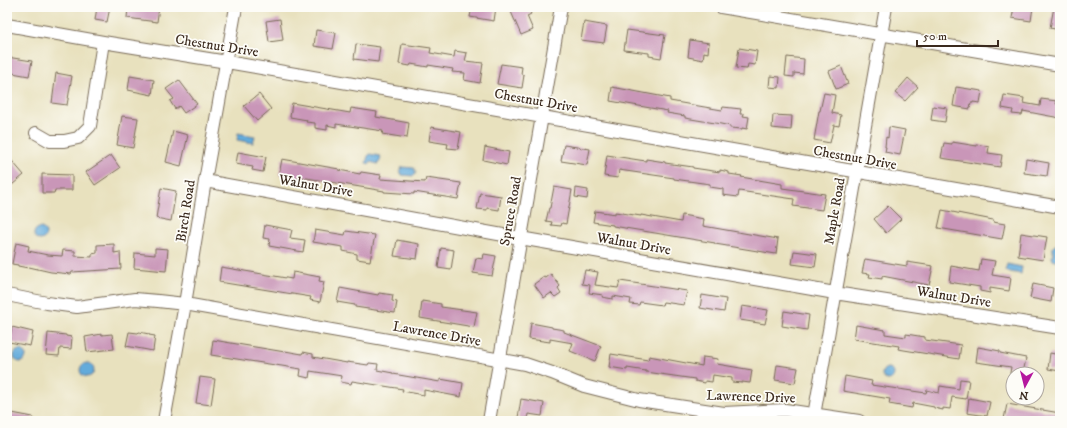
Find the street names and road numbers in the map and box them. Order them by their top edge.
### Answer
street label: Chestnut Drive [174,31,260,61]
street label: Chestnut Drive [493,85,579,117]
street label: Chestnut Drive [812,142,898,174]
street label: Walnut Drive [276,170,354,201]
street label: Spruce Road [496,175,526,247]
street label: Maple Road [820,176,850,246]
street label: Birch Road [172,179,200,244]
street label: Walnut Drive [594,228,672,259]
street label: Walnut Drive [915,282,992,312]
street label: Lawrence Drive [391,317,483,351]
street label: Lawrence Drive [706,386,796,408]

